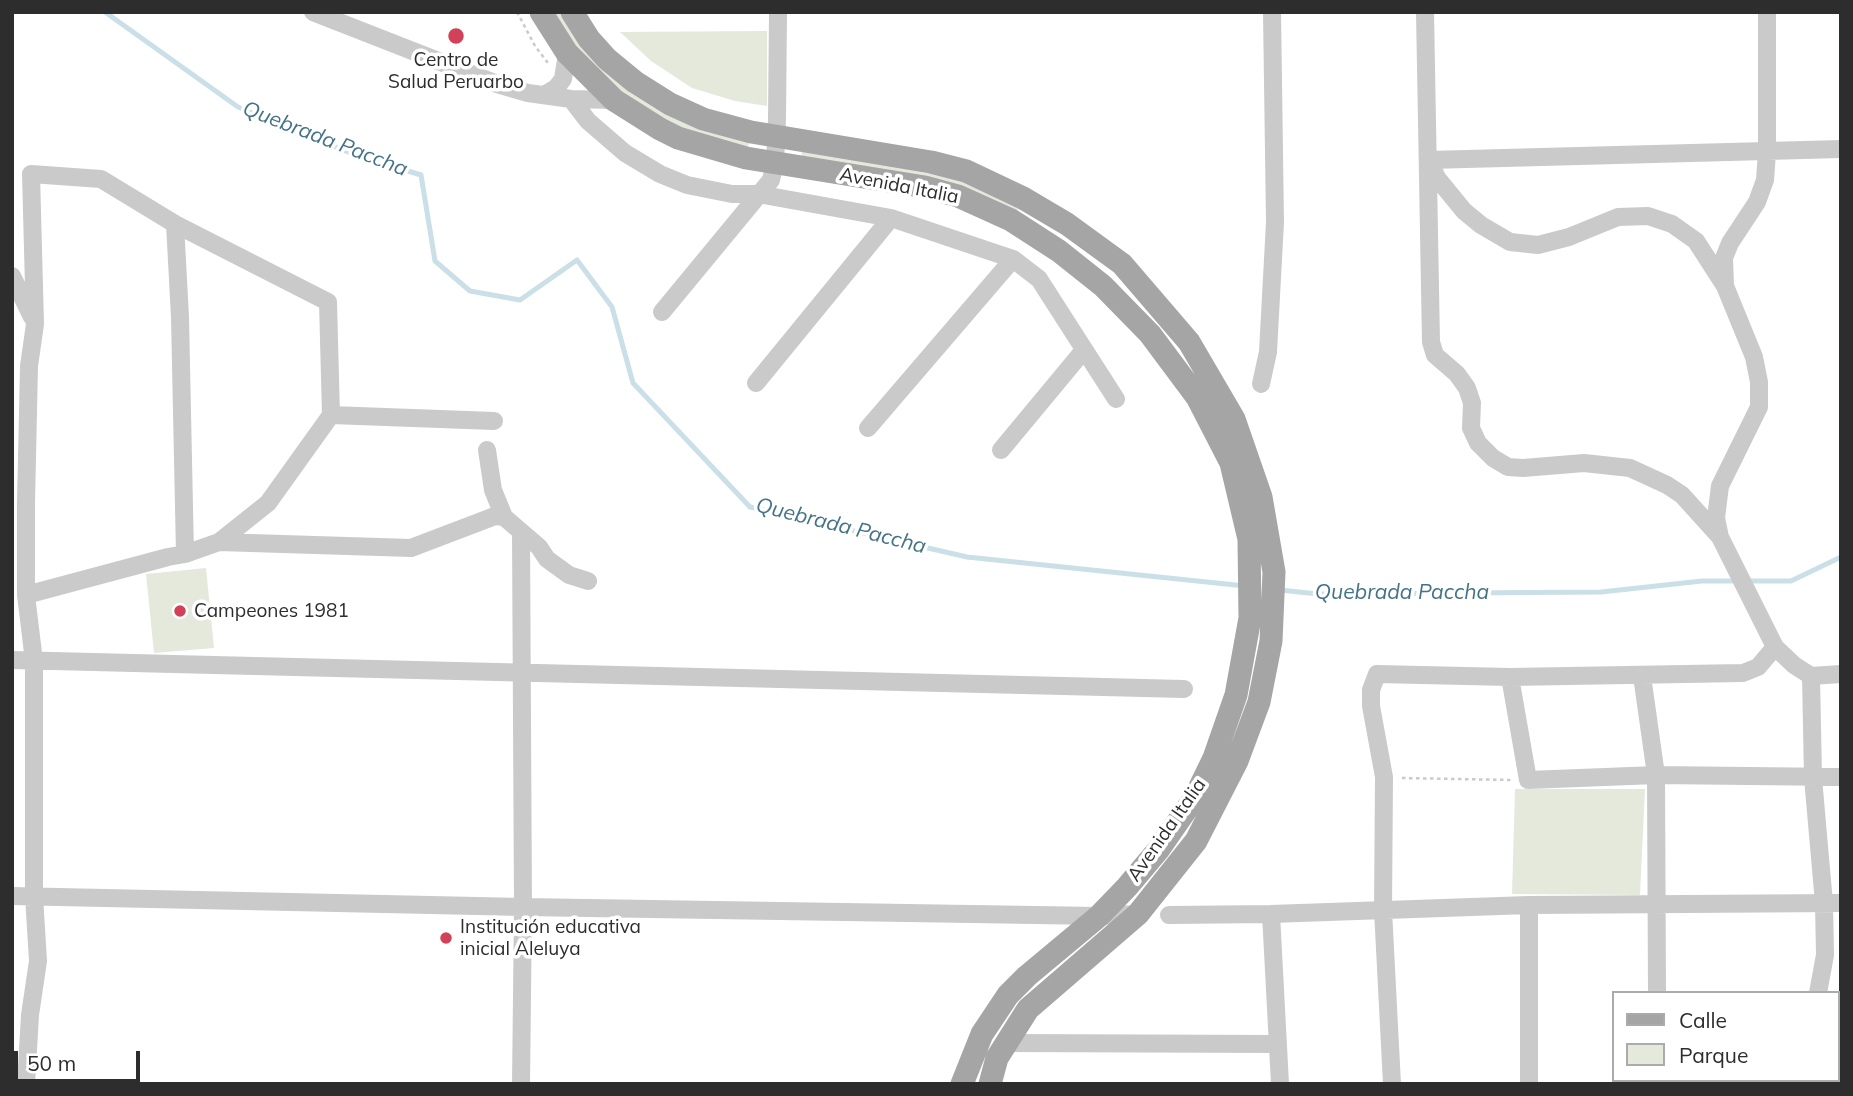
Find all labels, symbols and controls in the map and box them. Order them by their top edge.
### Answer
marker: Centro de Salud Peruarbo [446,26,466,46]
place label: Centro de Salud Peruarbo [388,49,524,93]
water label: Quebrada Paccha [239,96,411,182]
street label: Avenida Italia [838,163,960,209]
water label: Quebrada Paccha [753,493,929,559]
water label: Quebrada Paccha [1315,580,1489,606]
place label: Campeones 1981 [194,600,349,622]
marker: Campeones 1981 [172,603,188,619]
street label: Avenida Italia [1123,774,1211,886]
place label: Institución educativa inicial Aleluya [460,916,641,960]
marker: Institución educativa inicial Aleluya [438,930,454,946]
legend [1612,991,1839,1082]
text: Calle [1679,1007,1727,1033]
scale bar [18,1036,144,1080]
text: Parque [1679,1042,1748,1068]
text: 50 m [27,1050,76,1076]

